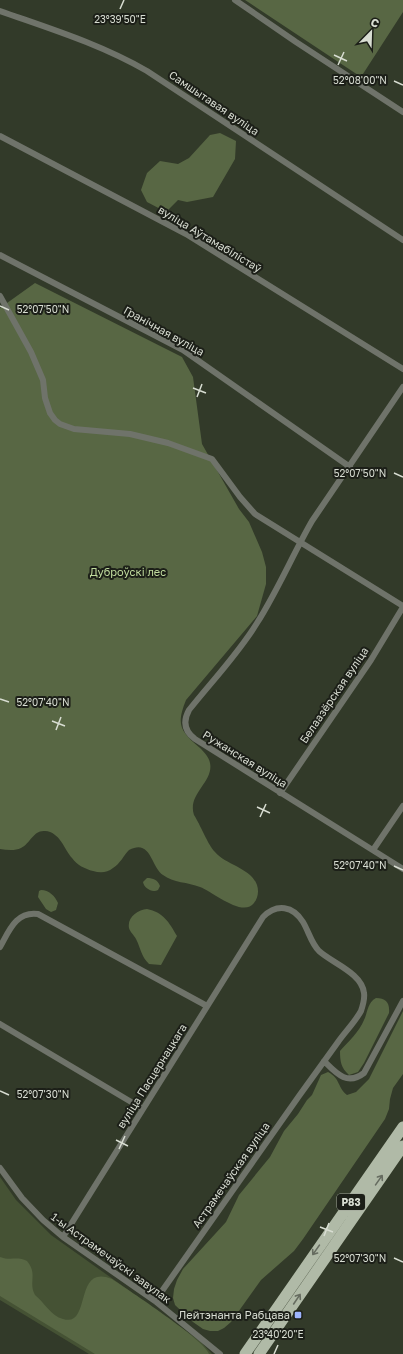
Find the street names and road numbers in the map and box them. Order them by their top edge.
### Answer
street label: Самшытавая вуліца [167,68,262,138]
street label: вуліца Аўтамабілістаў [156,203,264,275]
street label: Гранічная вуліца [122,303,207,358]
street label: Белаазёрская вуліца [297,644,371,745]
street label: Ружанская вуліца [201,727,290,790]
street label: вуліца Пасцернацкага [114,1021,189,1130]
street label: Астрамечаўская вуліца [189,1119,272,1230]
road number: Р83 [337,1194,365,1210]
street label: 1-ы Астрамечаўскі завулак [49,1210,174,1306]

